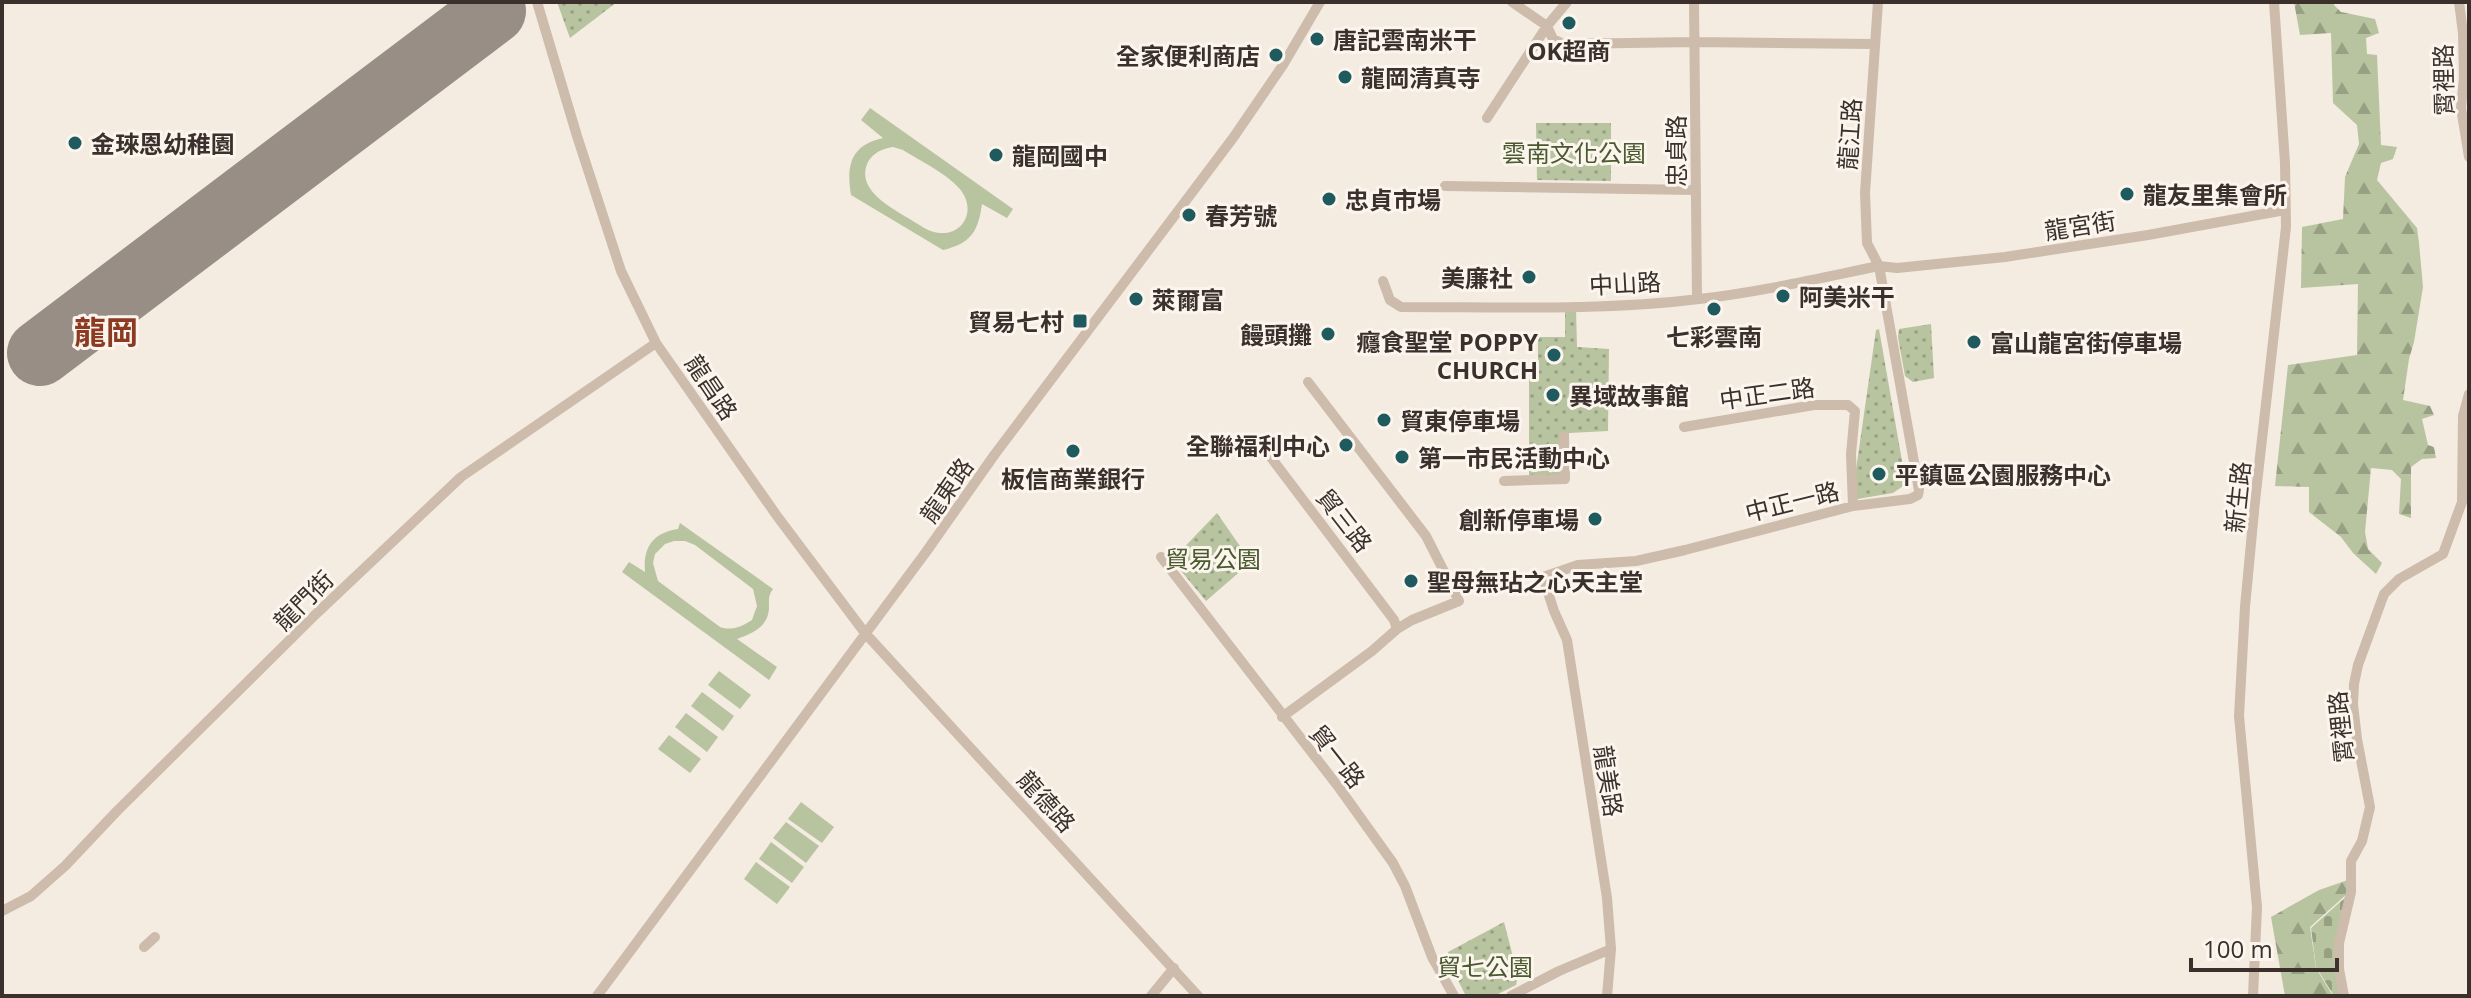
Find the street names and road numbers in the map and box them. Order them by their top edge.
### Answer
street label: 霄裡路 [2426,44,2460,116]
street label: 龍江路 [1830,97,1868,171]
street label: 忠貞路 [1659,115,1692,187]
street label: 龍宮街 [2042,203,2118,247]
street label: 中山路 [1588,265,1662,301]
street label: 龍昌路 [678,348,746,426]
street label: 中正二路 [1717,370,1817,416]
street label: 龍東路 [912,451,980,529]
street label: 新生路 [2217,459,2257,535]
street label: 中正一路 [1741,473,1843,529]
street label: 貿三路 [1310,481,1380,559]
street label: 龍門街 [266,563,340,637]
street label: 霄裡路 [2320,689,2360,765]
street label: 貿一路 [1303,717,1373,795]
street label: 龍美路 [1587,743,1631,819]
street label: 龍德路 [1011,763,1083,839]

